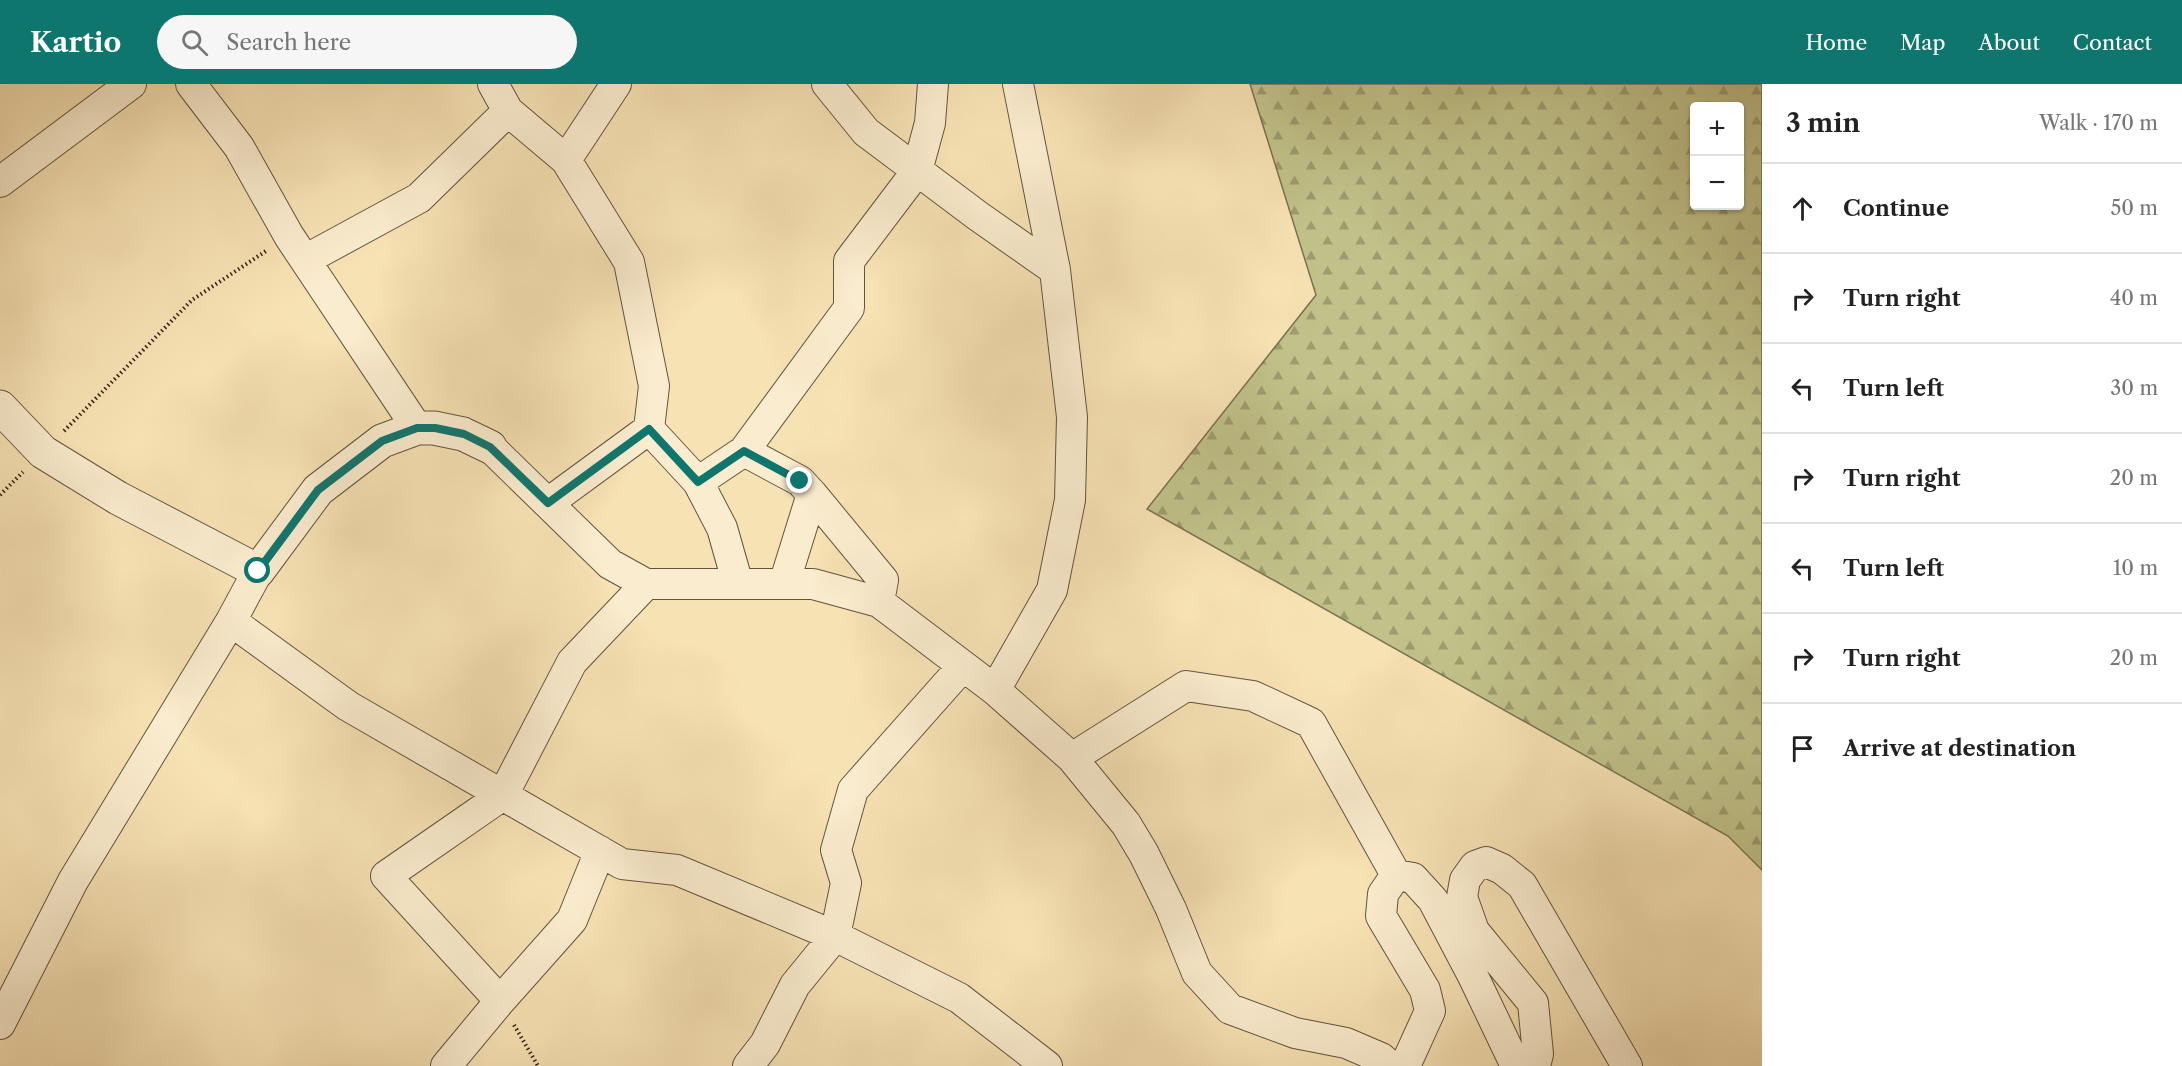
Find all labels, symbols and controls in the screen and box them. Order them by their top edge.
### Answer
search box [157,15,577,69]
text: Kartio [30,25,121,59]
icon: search [178,26,211,59]
text: Search here [226,29,351,56]
text: Home [1806,30,1867,55]
text: Map [1900,30,1945,55]
text: About [1978,30,2040,55]
text: Contact [2073,30,2152,55]
map controls [1690,102,1744,210]
button: + [1690,102,1744,156]
text: 3 min [1786,107,1860,139]
text: Walk · 170 m [2039,111,2158,135]
button: − [1690,156,1744,210]
icon: ahead [1786,192,1819,225]
text: Continue [1843,195,1949,222]
text: 50 m [2111,196,2158,220]
icon: right [1786,282,1819,315]
text: Turn right [1843,285,1961,312]
text: 40 m [2110,286,2158,310]
icon: left [1786,372,1819,405]
text: Turn left [1843,375,1944,402]
text: 30 m [2110,376,2158,400]
icon: right [1786,462,1819,495]
text: Turn right [1843,465,1961,492]
text: 20 m [2110,466,2158,490]
route end [786,467,812,493]
icon: left [1786,552,1819,585]
text: Turn left [1843,555,1944,582]
text: 10 m [2113,556,2158,580]
route start [244,557,270,583]
icon: right [1786,642,1819,675]
text: Turn right [1843,645,1961,672]
text: 20 m [2110,646,2158,670]
icon: arrive [1786,732,1819,765]
text: Arrive at destination [1843,735,2076,762]

